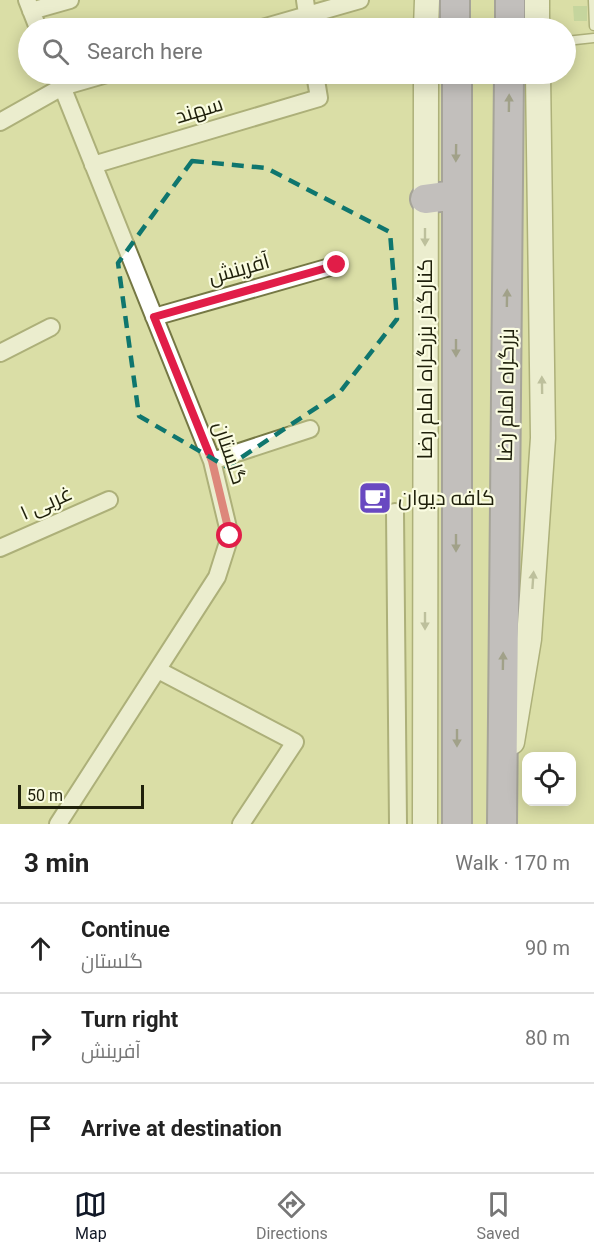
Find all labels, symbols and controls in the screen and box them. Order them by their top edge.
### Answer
search box [18,18,576,84]
icon: search [39,35,72,68]
text: Search here [87,39,203,64]
street label: سهند [172,91,226,130]
one-way arrow [504,93,514,112]
one-way arrow [451,143,461,162]
one-way arrow [420,227,430,246]
street label: آفرینش [206,249,273,290]
route end [323,251,349,277]
street label: کنارگذر بزرگراه امام رضا [413,259,439,459]
one-way arrow [502,288,512,307]
street label: بزرگراه امام رضا [493,328,521,462]
one-way arrow [451,338,461,357]
one-way arrow [538,376,547,395]
street label: گلستان [208,418,251,488]
cafe icon: کافه دیوان [357,480,393,516]
street label: غربی ۱ [16,481,76,526]
place label: کافه دیوان [398,486,495,511]
route start [216,522,242,548]
one-way arrow [451,533,461,552]
one-way arrow [528,570,538,589]
one-way arrow [420,611,430,630]
one-way arrow [498,651,508,670]
one-way arrow [452,728,462,747]
map controls [522,752,576,806]
button: locate [522,752,576,806]
scale bar [18,782,144,810]
text: 50 m [27,786,63,805]
text: 3 min [24,848,89,878]
text: Walk · 170 m [455,851,570,875]
text: Continue [81,917,170,942]
icon: ahead [24,932,57,965]
text: 90 m [525,936,570,960]
text: گلستان [81,949,143,973]
text: Turn right [81,1007,178,1032]
icon: right [24,1022,57,1055]
text: 80 m [525,1026,570,1050]
text: آفرینش [81,1039,141,1063]
icon: arrive [24,1112,57,1145]
text: Arrive at destination [81,1116,282,1141]
tab: Map [74,1188,107,1243]
tab: Directions [256,1188,328,1243]
tab: Saved [476,1188,520,1243]

